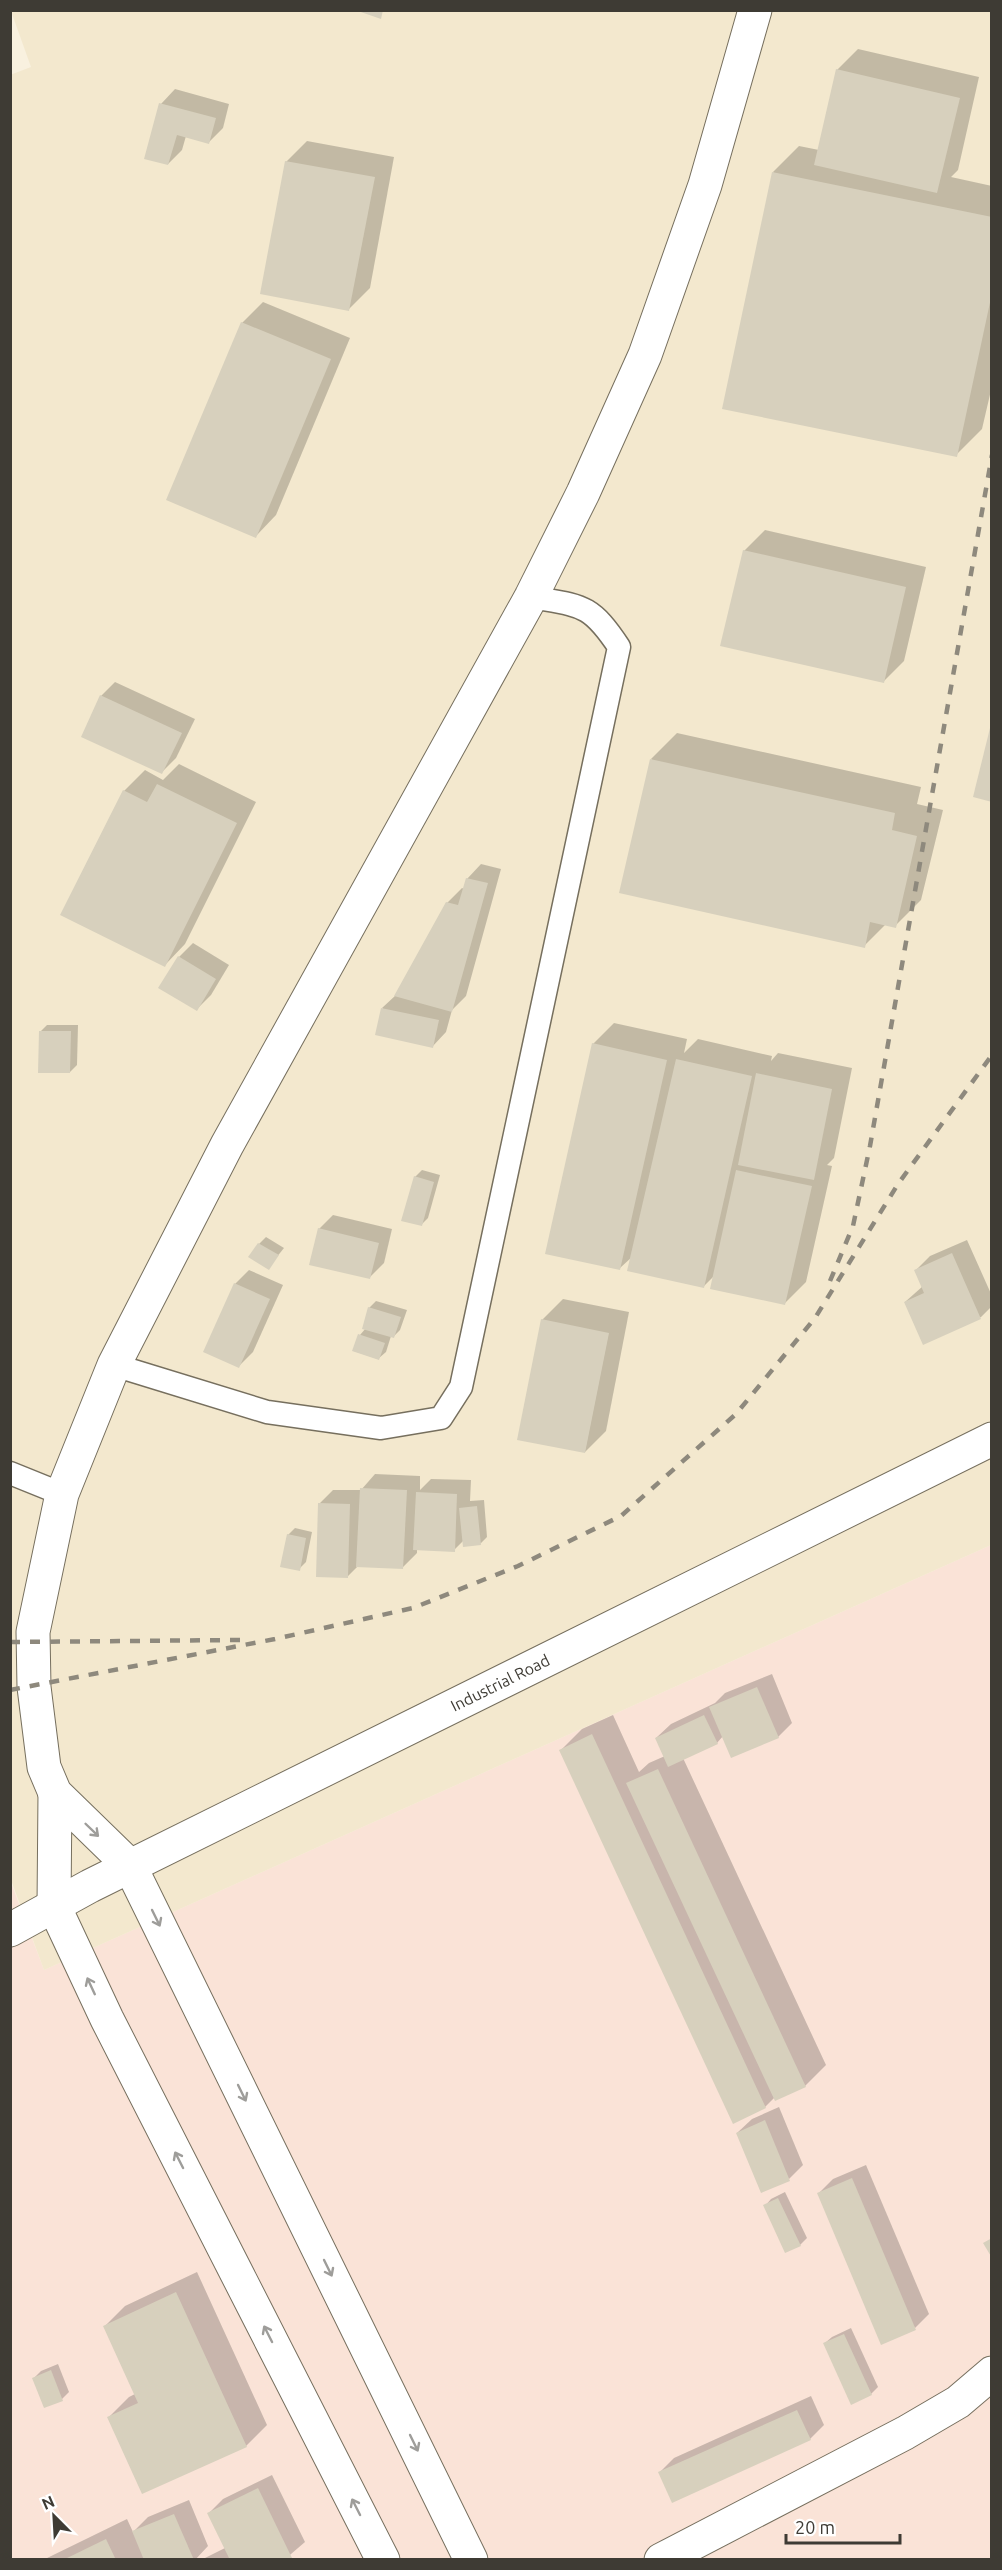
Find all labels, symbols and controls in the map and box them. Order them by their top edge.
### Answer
street label: Industrial Road [448,1651,552,1715]
one-way arrow [85,1822,100,1837]
one-way arrow [151,1909,162,1927]
one-way arrow [85,1977,97,1995]
one-way arrow [237,2084,249,2102]
one-way arrow [173,2152,185,2169]
one-way arrow [323,2259,334,2277]
one-way arrow [262,2325,273,2343]
one-way arrow [409,2434,420,2452]
north arrow [24,2486,84,2546]
text: N [39,2492,57,2513]
one-way arrow [350,2499,362,2517]
scale bar [786,2507,900,2545]
text: 20 m [795,2517,835,2537]

